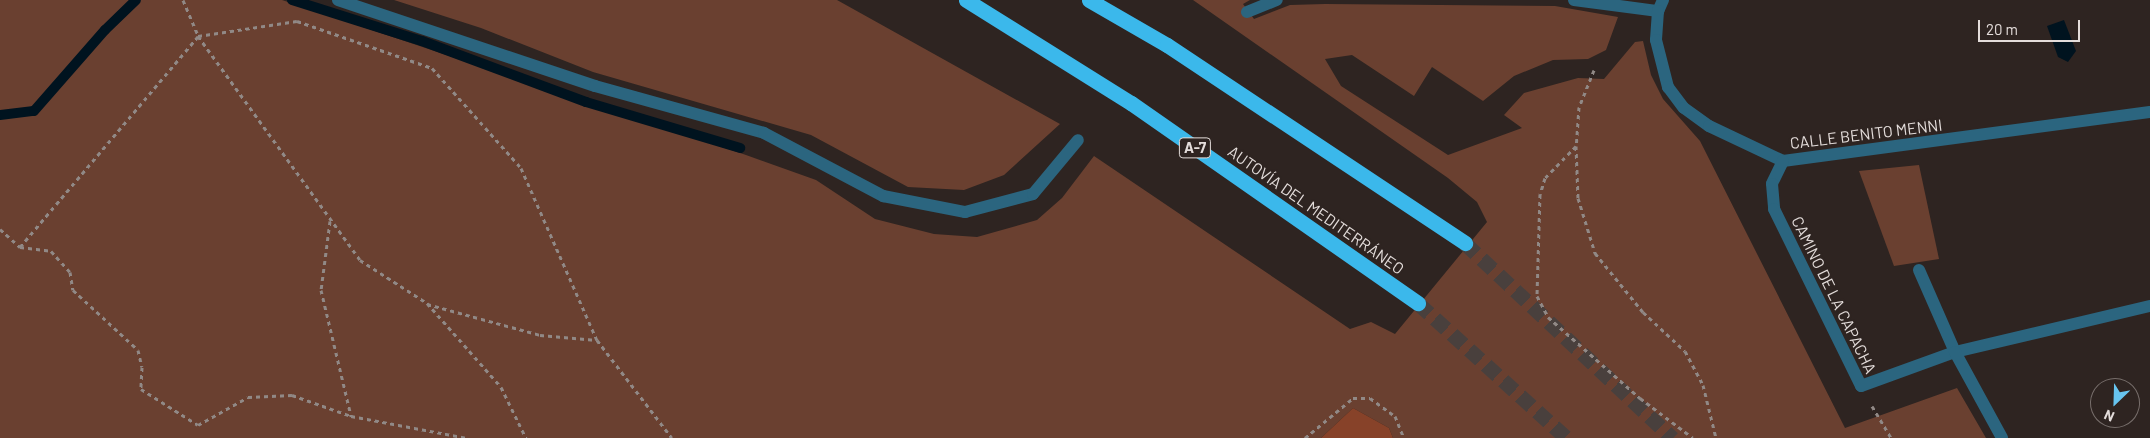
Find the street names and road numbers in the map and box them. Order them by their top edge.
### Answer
street label: CALLE BENITO MENNI [1789,115,1943,153]
road number: A-7 [1179,136,1211,160]
street label: AUTOVÍA DEL MEDITERRÁNEO [1224,142,1408,278]
street label: CAMINO DE LA CAPACHA [1788,213,1880,377]

